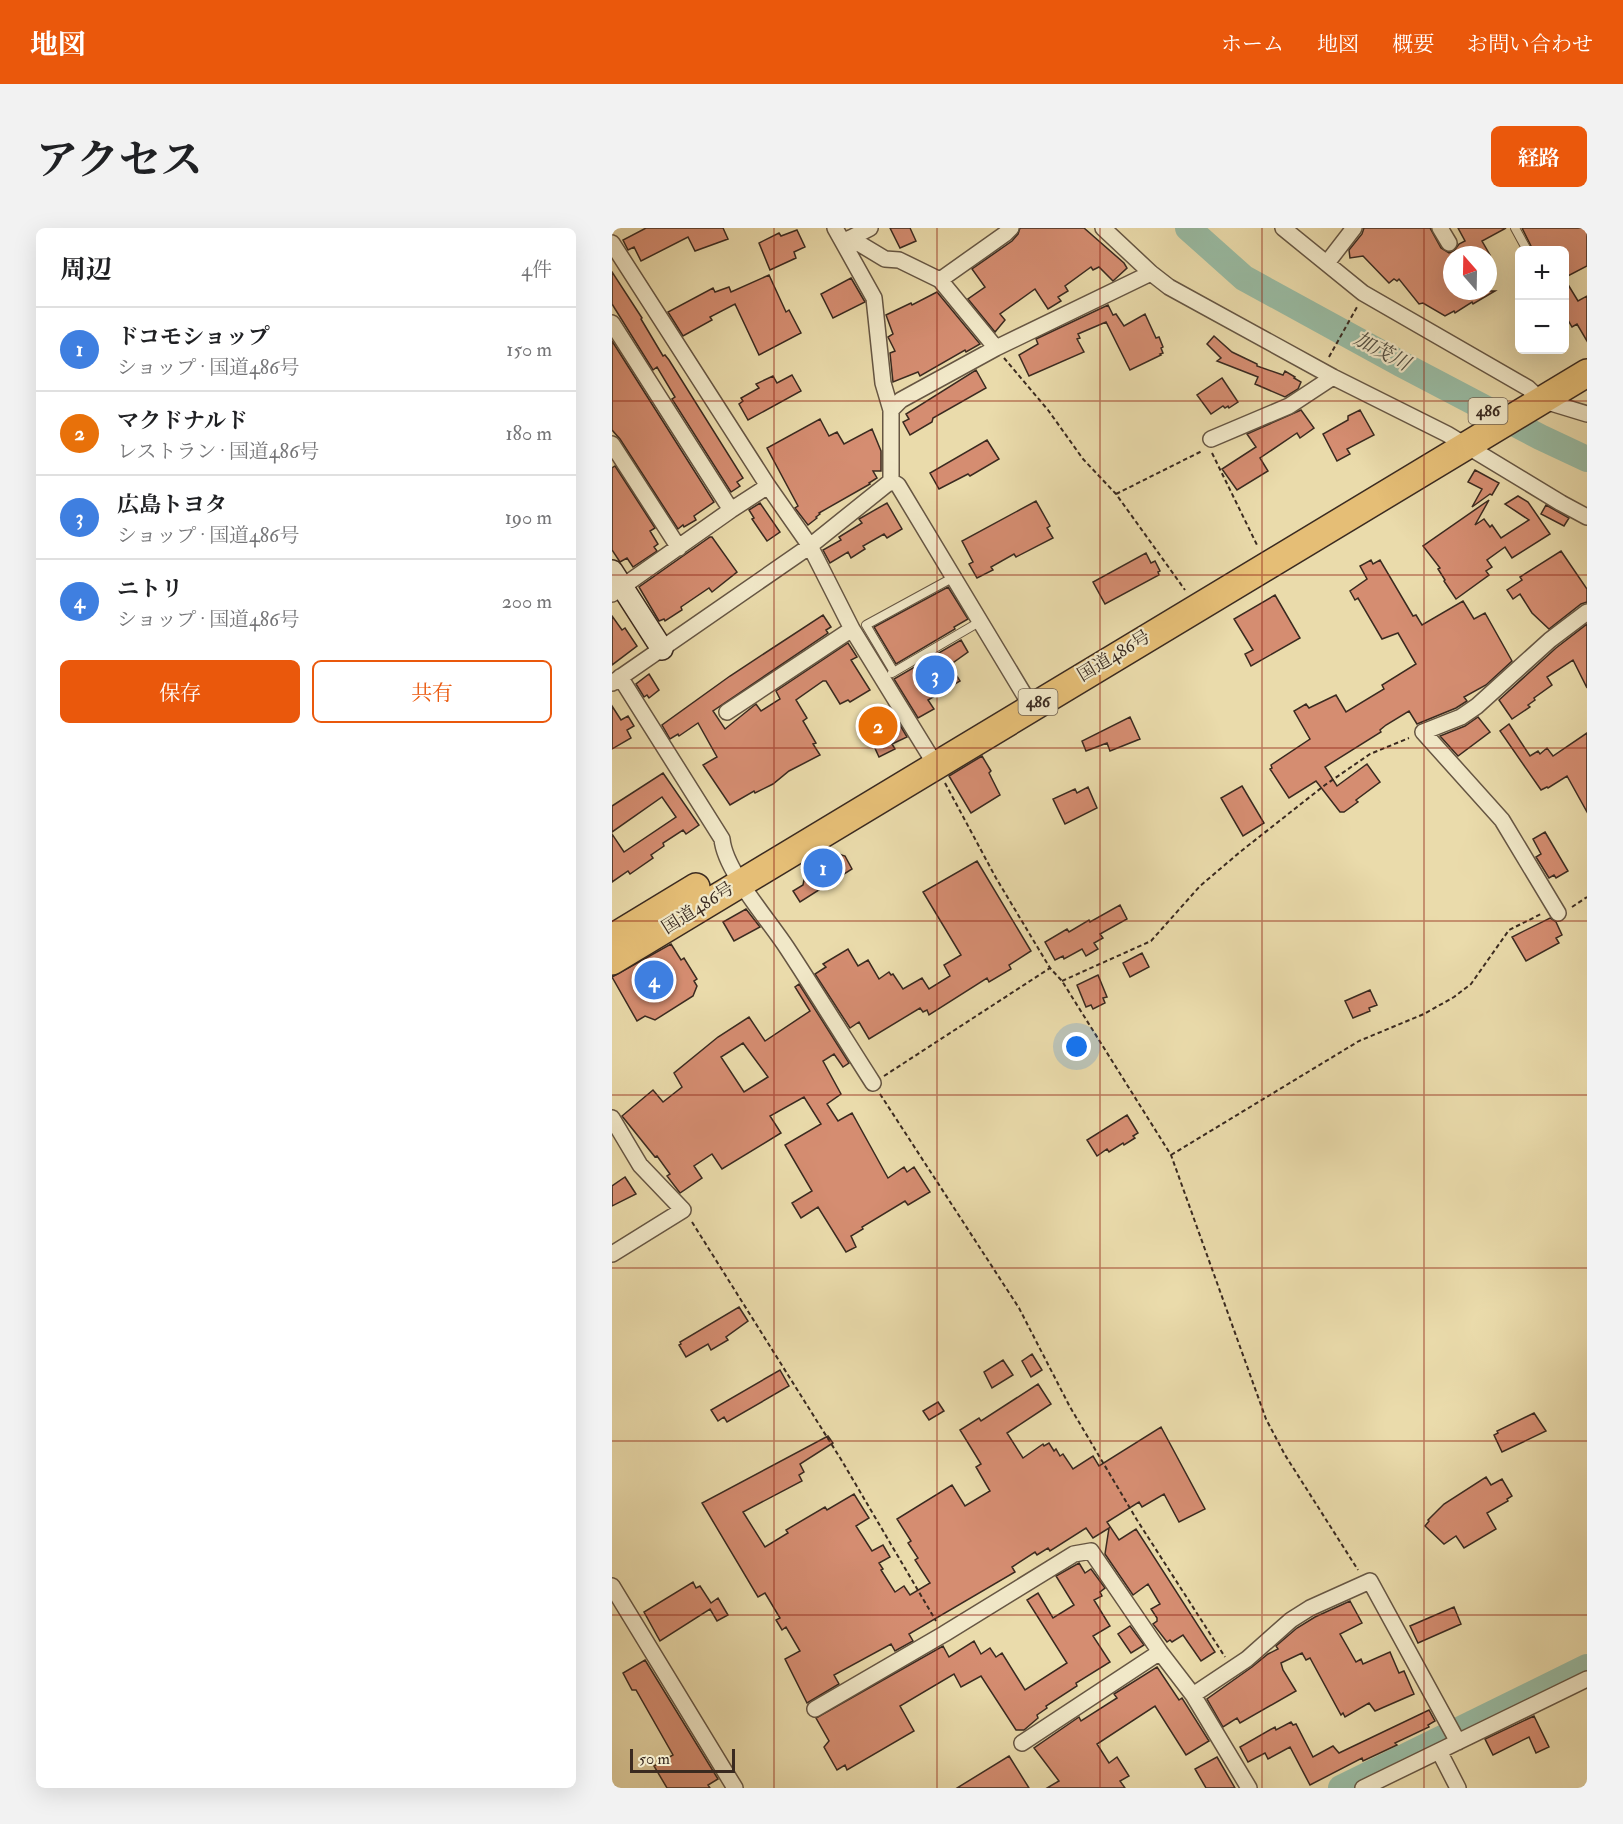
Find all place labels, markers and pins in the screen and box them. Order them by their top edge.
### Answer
pin: 3 [916,652,954,698]
pin: 2 [858,704,898,748]
pin: 1 [804,846,842,890]
pin: 4 [634,958,674,1002]

